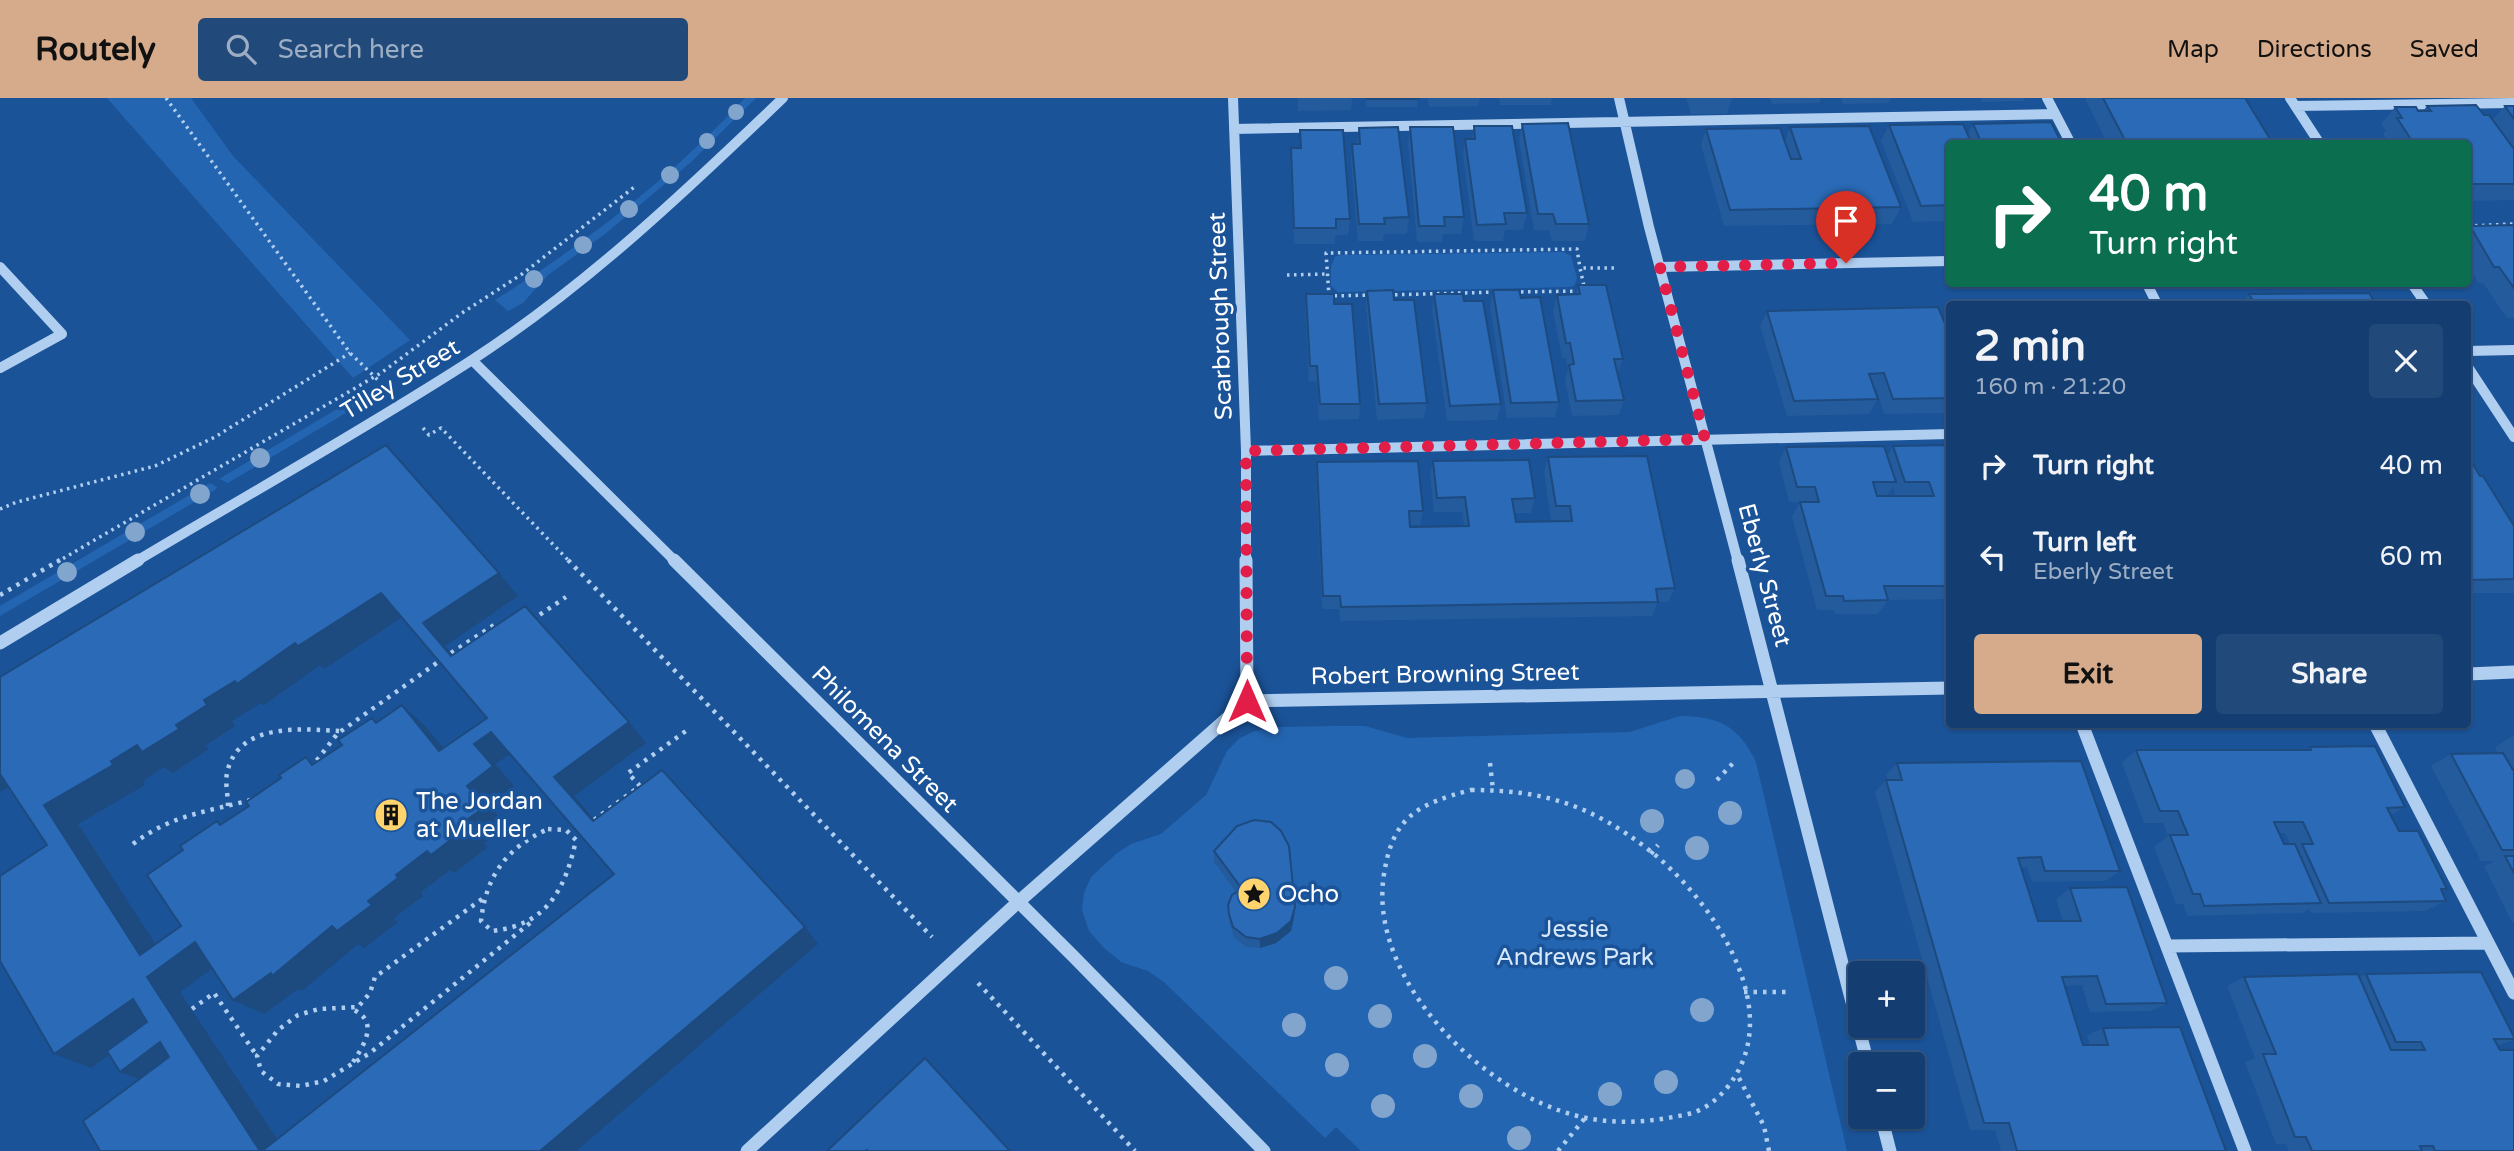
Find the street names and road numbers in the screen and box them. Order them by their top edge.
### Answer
street label: Scarbrough Street [1202,212,1239,420]
street label: Tilley Street [336,333,465,426]
street label: Eberly Street [1731,500,1798,650]
street label: Robert Browning Street [1310,658,1580,691]
street label: Philomena Street [805,660,964,819]

